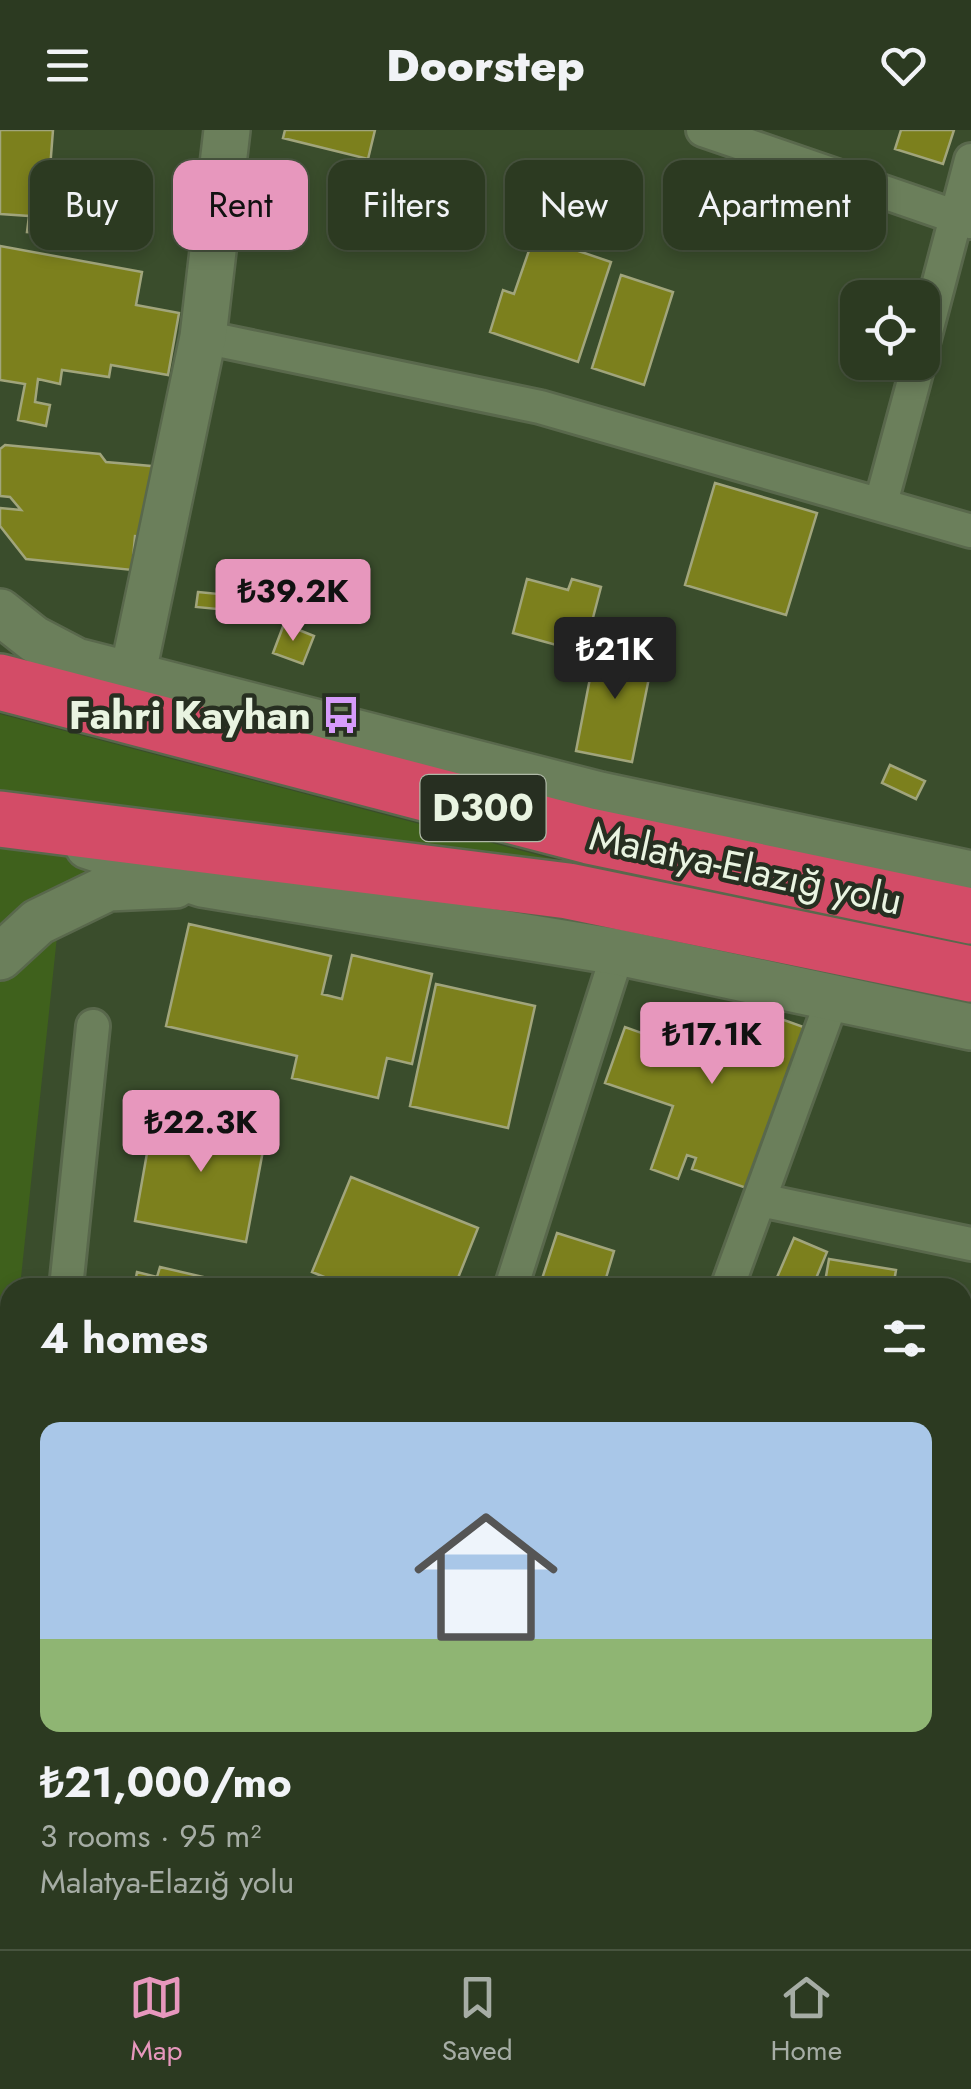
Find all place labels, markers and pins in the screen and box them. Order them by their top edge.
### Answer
pin: ₺39.2K [212,559,374,644]
pin: ₺21K [556,617,674,702]
place label: Fahri Kayhan [69,686,311,744]
bus stop icon: Fahri Kayhan [320,694,362,736]
pin: ₺17.1K [631,1002,793,1087]
pin: ₺22.3K [120,1090,282,1175]

